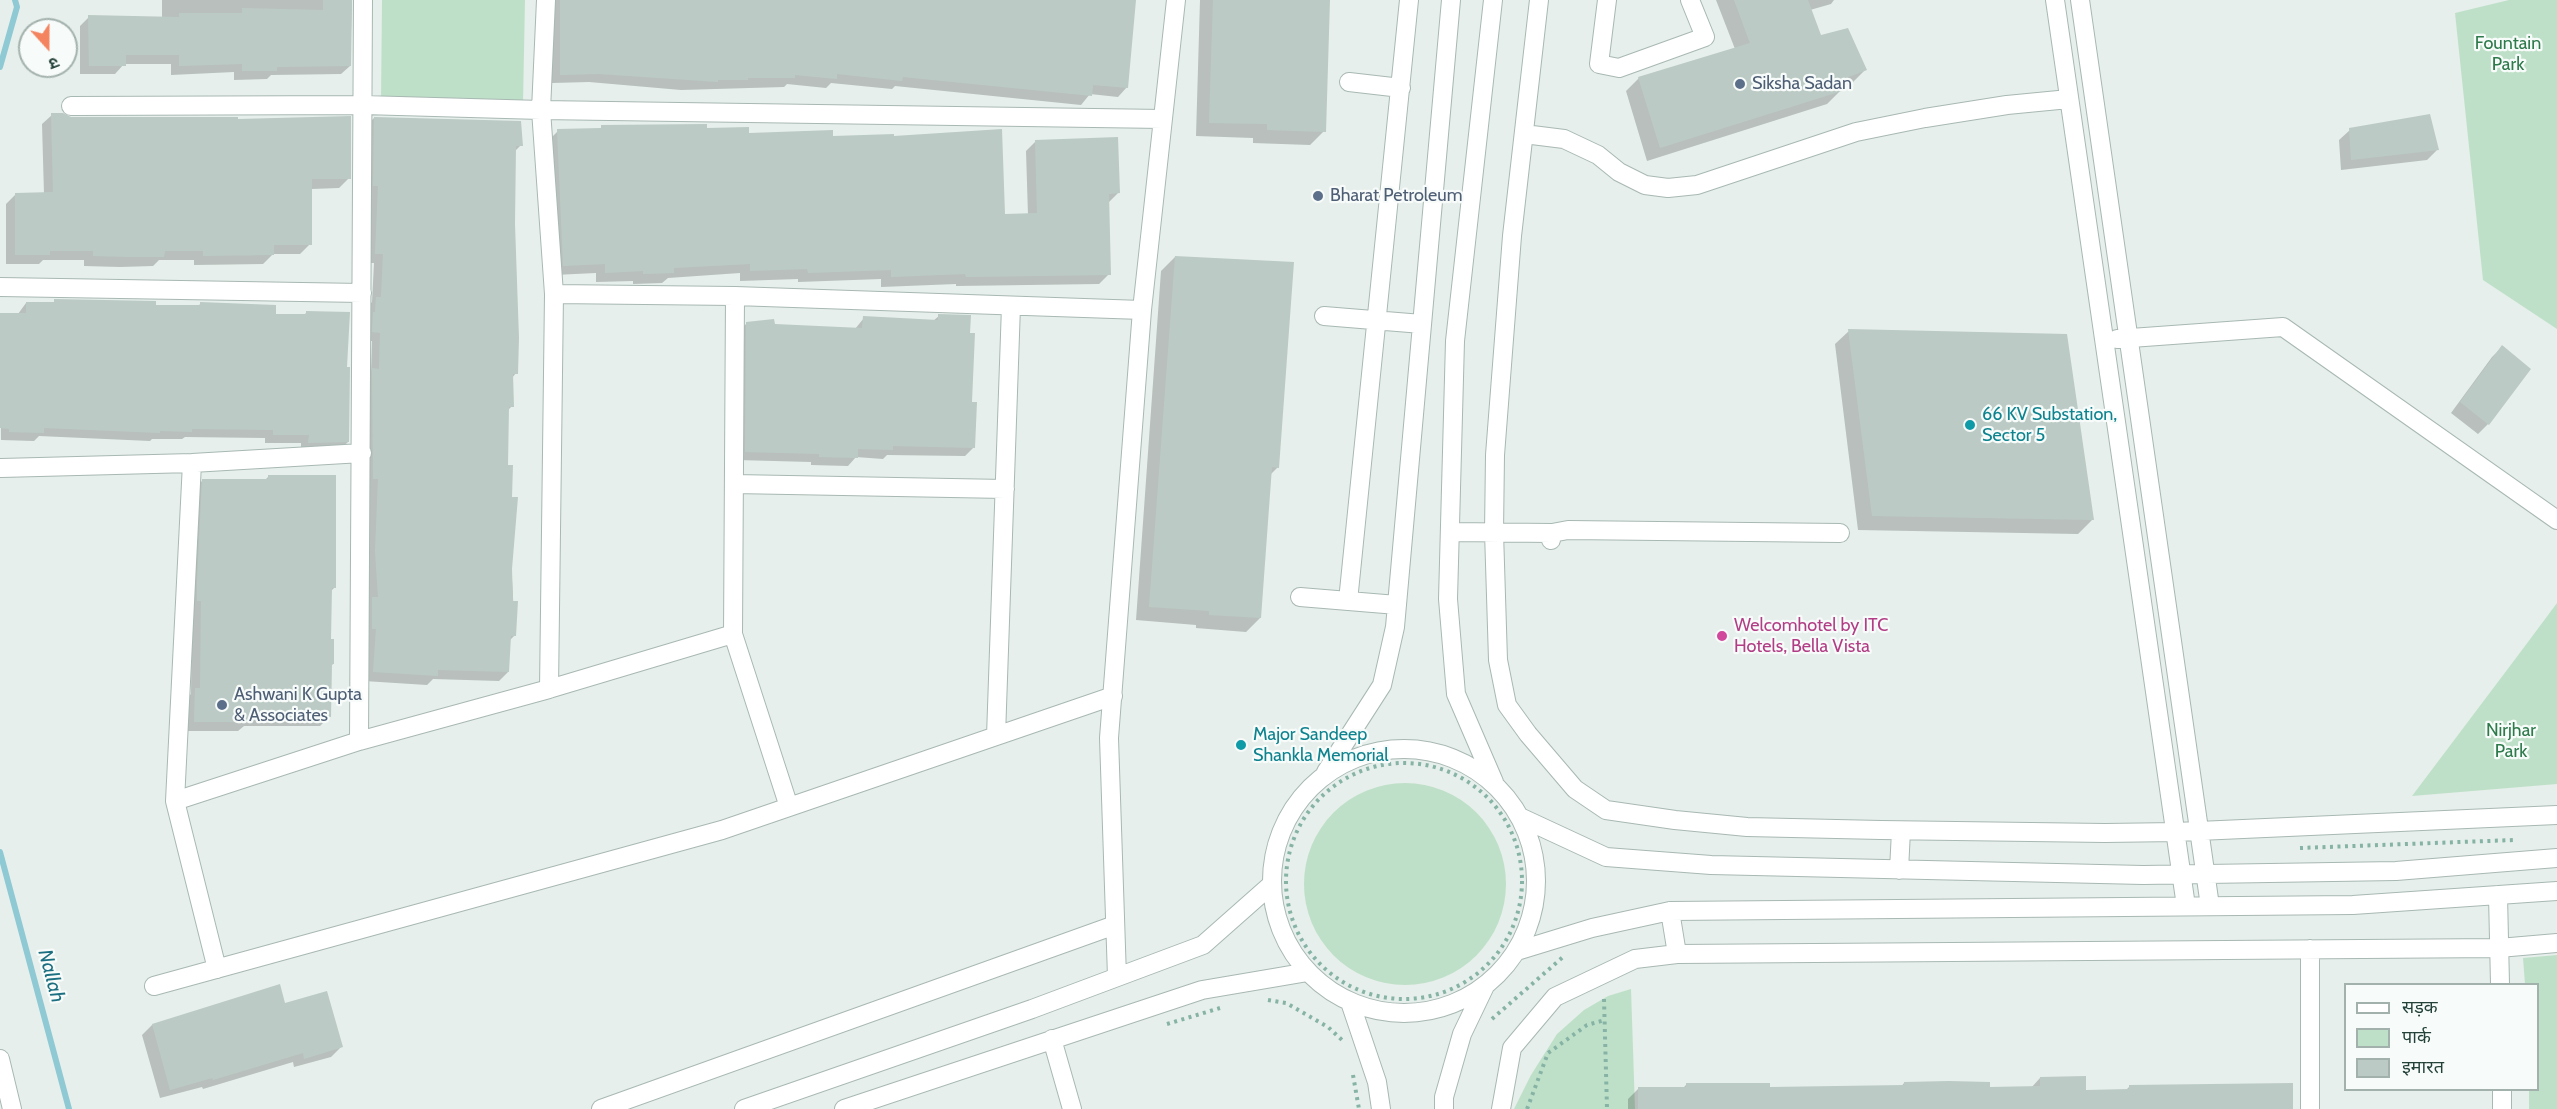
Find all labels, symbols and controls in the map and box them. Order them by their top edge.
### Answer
north arrow [18,18,78,78]
park label: Fountain Park [2475,33,2541,76]
text: उ [46,53,62,74]
place label: Siksha Sadan [1752,73,1852,95]
marker: Siksha Sadan [1733,77,1747,91]
place label: Bharat Petroleum [1330,185,1462,207]
marker: Bharat Petroleum [1311,189,1325,203]
place label: 66 KV Substation, Sector 5 [1982,404,2117,446]
marker: 66 KV Substation, Sector 5 [1963,418,1977,432]
place label: Welcomhotel by ITC Hotels, Bella Vista [1734,615,1888,658]
marker: Welcomhotel by ITC Hotels, Bella Vista [1715,629,1729,643]
place label: Ashwani K Gupta & Associates [234,684,362,726]
marker: Ashwani K Gupta & Associates [215,698,229,712]
park label: Nirjhar Park [2486,720,2536,762]
place label: Major Sandeep Shankla Memorial [1253,724,1389,766]
marker: Major Sandeep Shankla Memorial [1234,738,1248,752]
water label: Nallah [32,947,70,1005]
legend [2344,983,2539,1091]
text: सड़क [2402,996,2438,1018]
text: पार्क [2402,1026,2431,1048]
text: इमारत [2402,1056,2444,1078]

